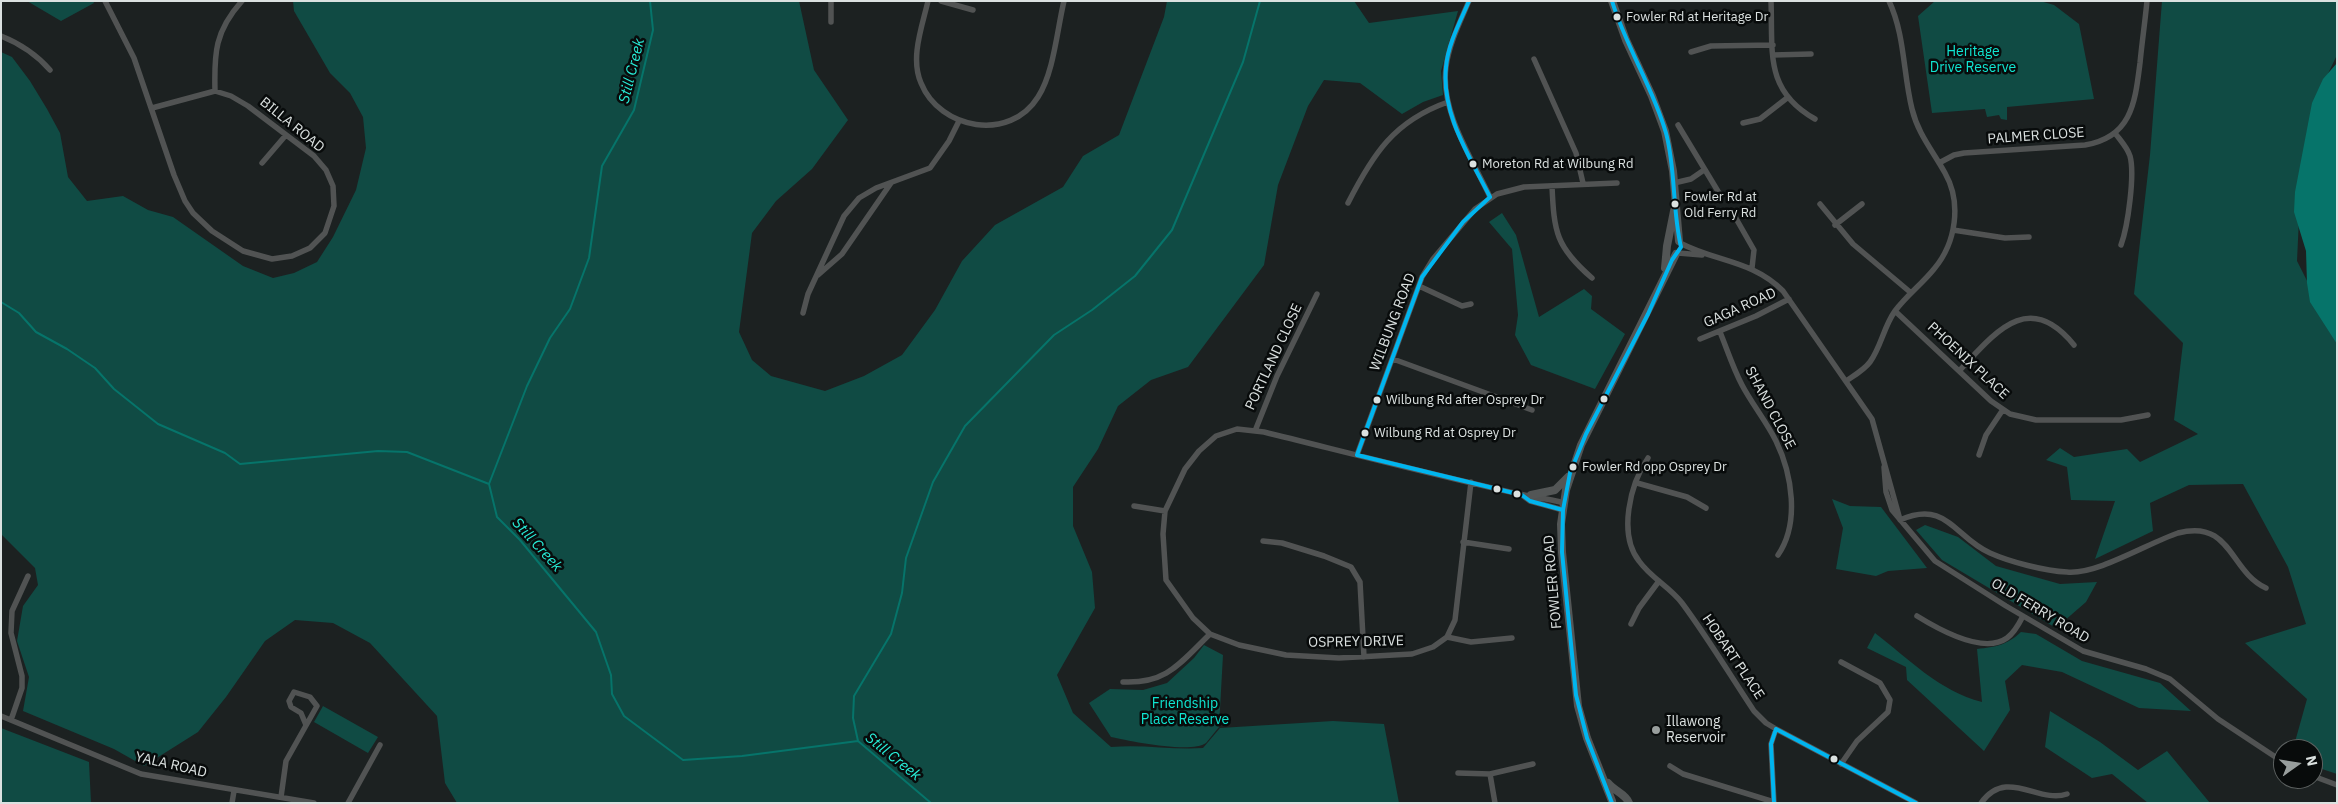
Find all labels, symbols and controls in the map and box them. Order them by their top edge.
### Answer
place label: Fowler Rd at Heritage Dr [1626,9,1768,25]
marker: Fowler Rd at Heritage Dr [1612,12,1622,22]
water label: Still Creek [615,37,649,105]
park label: Heritage Drive Reserve [1930,44,2016,76]
street label: BILLA ROAD [256,94,328,156]
street label: PALMER CLOSE [1987,124,2085,148]
place label: Moreton Rd at Wilbung Rd [1482,156,1634,172]
marker: Moreton Rd at Wilbung Rd [1468,159,1478,169]
place label: Fowler Rd at Old Ferry Rd [1684,189,1757,220]
marker: Fowler Rd at Old Ferry Rd [1670,199,1680,209]
street label: WILBUNG ROAD [1367,271,1419,373]
street label: GAGA ROAD [1701,285,1779,331]
street label: PORTLAND CLOSE [1242,301,1306,413]
street label: PHOENIX PLACE [1924,319,2012,403]
street label: SHAND CLOSE [1741,364,1799,452]
place label: Wilbung Rd after Osprey Dr [1386,392,1544,408]
unlabelled marker [1599,394,1609,404]
marker: Wilbung Rd after Osprey Dr [1372,395,1382,405]
place label: Wilbung Rd at Osprey Dr [1374,425,1516,441]
marker: Wilbung Rd at Osprey Dr [1360,428,1370,438]
place label: Fowler Rd opp Osprey Dr [1582,459,1727,475]
marker: Fowler Rd opp Osprey Dr [1568,462,1578,472]
unlabelled marker [1492,484,1502,494]
unlabelled marker [1512,489,1522,499]
water label: Still Creek [508,514,566,576]
street label: FOWLER ROAD [1541,534,1565,630]
street label: OLD FERRY ROAD [1988,575,2092,647]
street label: HOBART PLACE [1698,611,1768,703]
street label: OSPREY DRIVE [1308,633,1404,651]
park label: Friendship Place Reserve [1141,696,1229,729]
place label: Illawong Reservoir [1666,714,1725,746]
marker: Illawong Reservoir [1650,724,1662,736]
water label: Still Creek [862,729,924,785]
north arrow [2273,739,2323,789]
street label: YALA ROAD [134,749,208,781]
unlabelled marker [1829,754,1839,764]
text: N [2302,754,2322,768]

